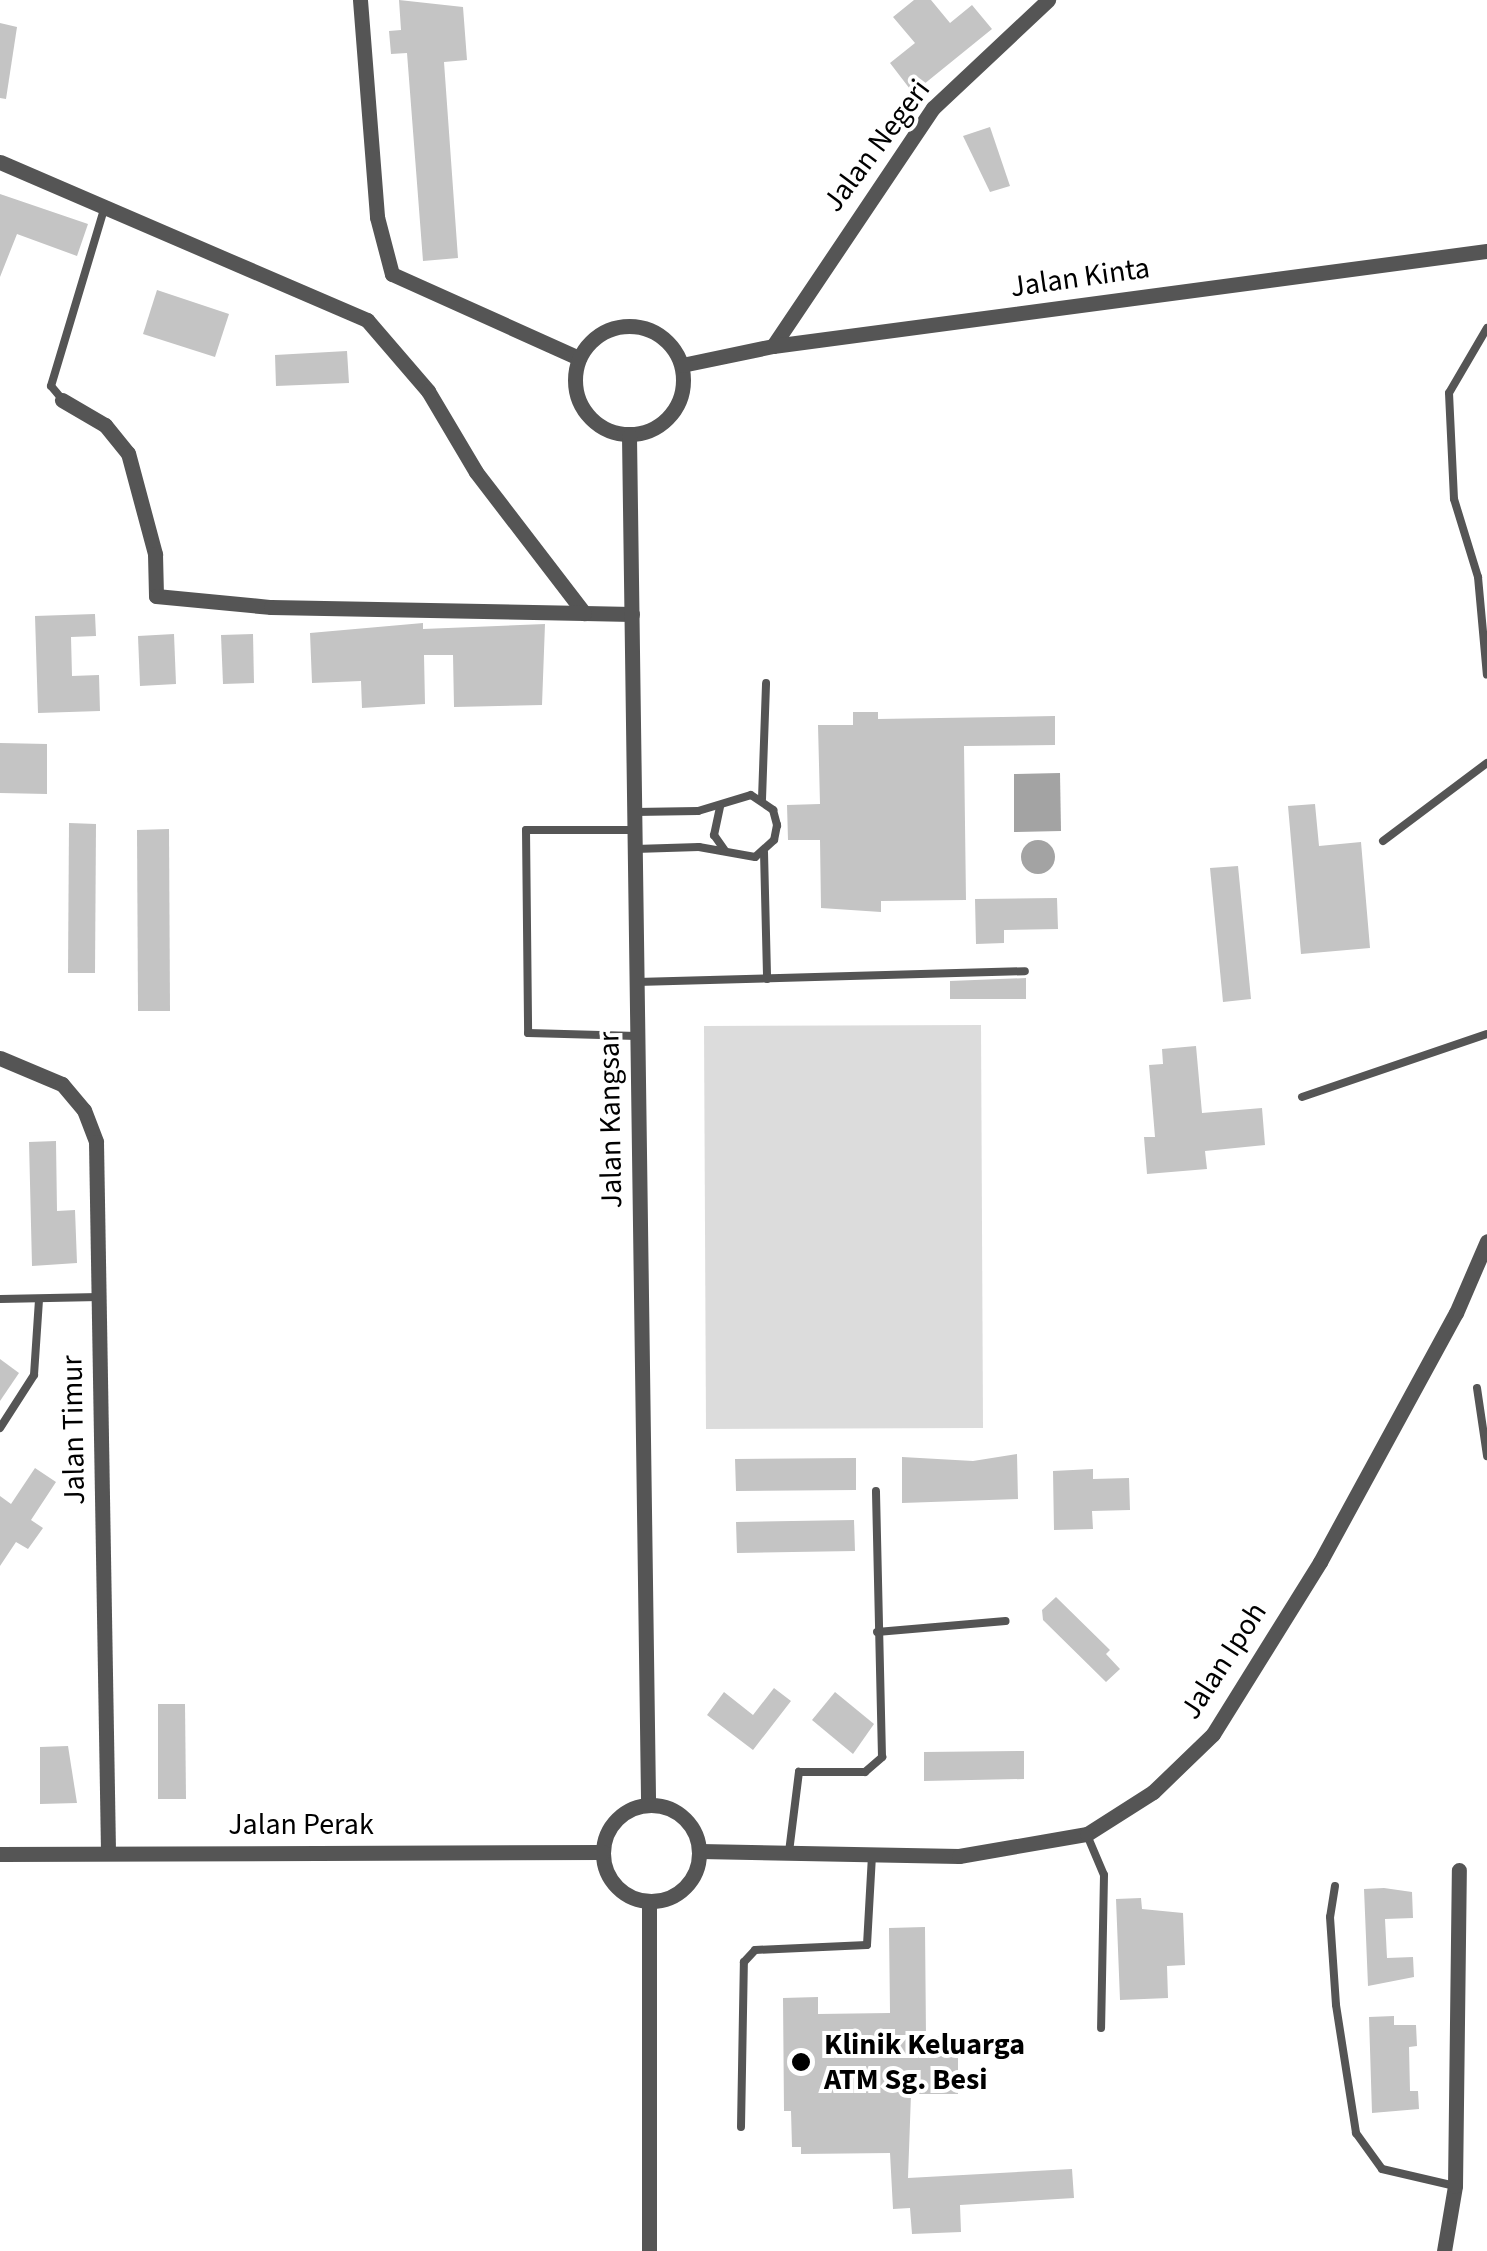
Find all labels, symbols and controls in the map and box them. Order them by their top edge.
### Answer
street label: Jalan Negeri [816,73,938,219]
street label: Jalan Kinta [1008,250,1152,306]
street label: Jalan Kangsar [591,1031,631,1209]
street label: Jalan Timur [55,1355,93,1505]
street label: Jalan Ipoh [1173,1596,1275,1726]
street label: Jalan Perak [228,1807,374,1843]
place label: Klinik Keluarga ATM Sg. Besi [824,2027,1025,2098]
marker: Klinik Keluarga ATM Sg. Besi [788,2049,814,2075]

